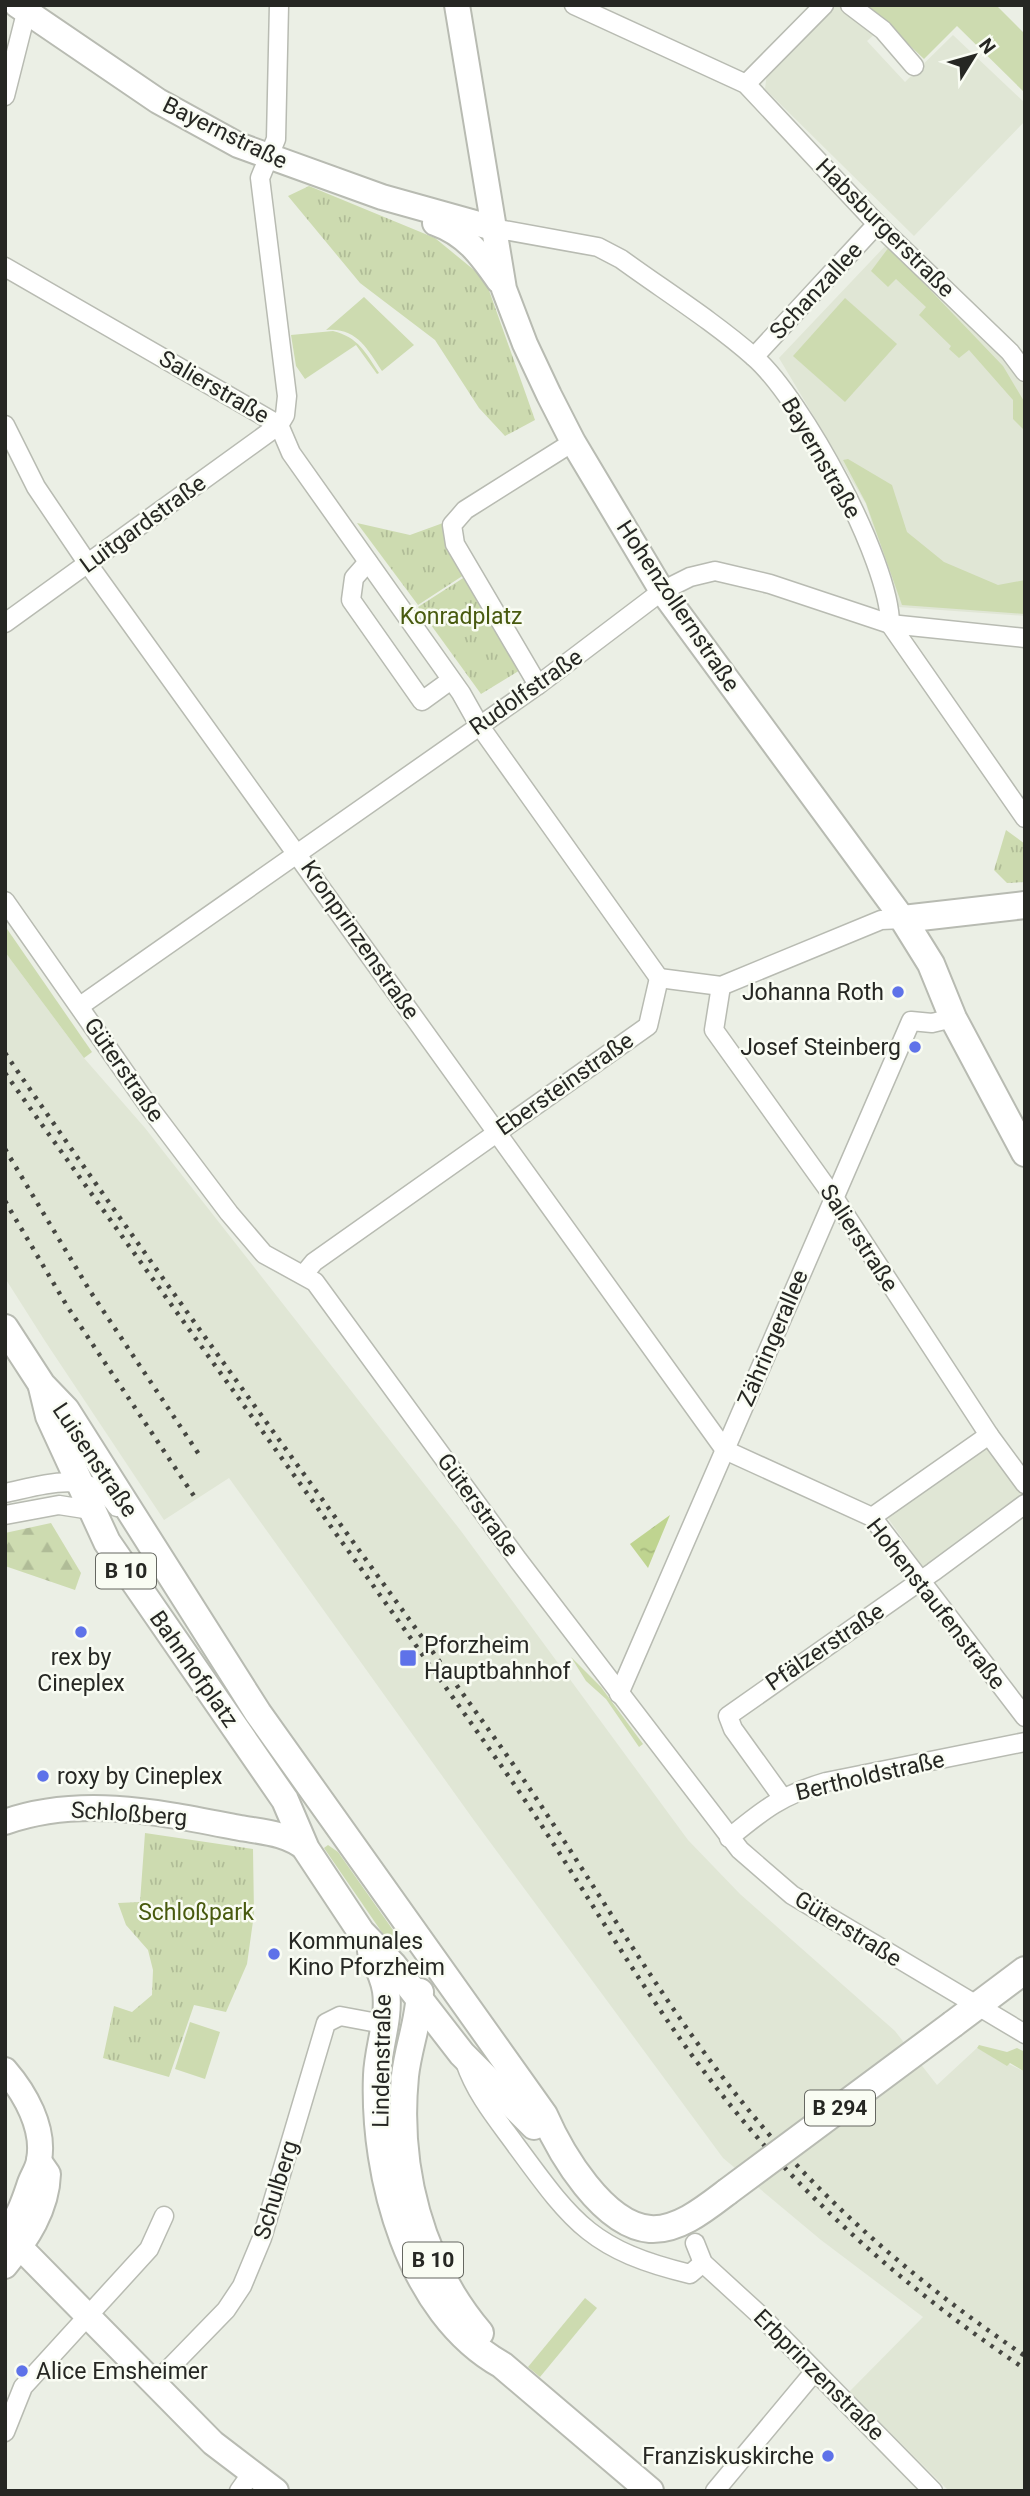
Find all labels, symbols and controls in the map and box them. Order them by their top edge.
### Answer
north arrow [939,21,1009,91]
text: N [974,34,1000,58]
street label: Bayernstraße [158,91,292,175]
street label: Habsburgerstraße [810,153,960,303]
street label: Schanzallee [764,237,868,345]
street label: Salierstraße [154,345,274,429]
street label: Bayernstraße [776,393,866,523]
street label: Luitgardstraße [75,469,211,579]
street label: Hohenzollernstraße [611,515,745,697]
park label: Konradplatz [400,603,522,630]
street label: Rudolfstraße [464,643,588,741]
street label: Kronprinzenstraße [295,855,425,1025]
place label: Johanna Roth [742,979,884,1006]
marker: Johanna Roth [890,984,906,1000]
street label: Güterstraße [78,1013,170,1127]
street label: Ebersteinstraße [491,1027,639,1141]
place label: Josef Steinberg [740,1034,901,1061]
marker: Josef Steinberg [907,1039,923,1055]
street label: Salierstraße [814,1179,904,1297]
street label: Zähringerallee [732,1266,814,1410]
street label: Luisenstraße [47,1398,143,1522]
street label: Güterstraße [432,1448,524,1562]
street label: Hohenstaufenstraße [861,1513,1011,1695]
road number: B 10 [96,1554,156,1588]
street label: Pfälzerstraße [761,1598,889,1696]
street label: Bahnhofplatz [144,1606,244,1732]
marker: rex by Cineplex [73,1624,89,1640]
place label: Pforzheim Hauptbahnhof [424,1632,572,1685]
place label: rex by Cineplex [37,1644,125,1697]
marker: Pforzheim Hauptbahnhof [398,1648,418,1668]
street label: Bertholdstraße [793,1746,947,1806]
place label: roxy by Cineplex [57,1763,222,1790]
marker: roxy by Cineplex [35,1768,51,1784]
street label: Schloßberg [70,1796,188,1832]
street label: Güterstraße [790,1885,906,1973]
park label: Schloßpark [138,1899,254,1926]
place label: Kommunales Kino Pforzheim [288,1928,445,1981]
marker: Kommunales Kino Pforzheim [266,1946,282,1962]
street label: Lindenstraße [367,1994,397,2128]
road number: B 294 [805,2090,875,2126]
street label: Schulberg [248,2137,304,2243]
road number: B 10 [403,2242,463,2278]
street label: Erbprinzenstraße [748,2304,890,2446]
place label: Alice Emsheimer [36,2358,208,2385]
marker: Alice Emsheimer [14,2363,30,2379]
place label: Franziskuskirche [642,2443,814,2470]
marker: Franziskuskirche [820,2448,836,2464]

